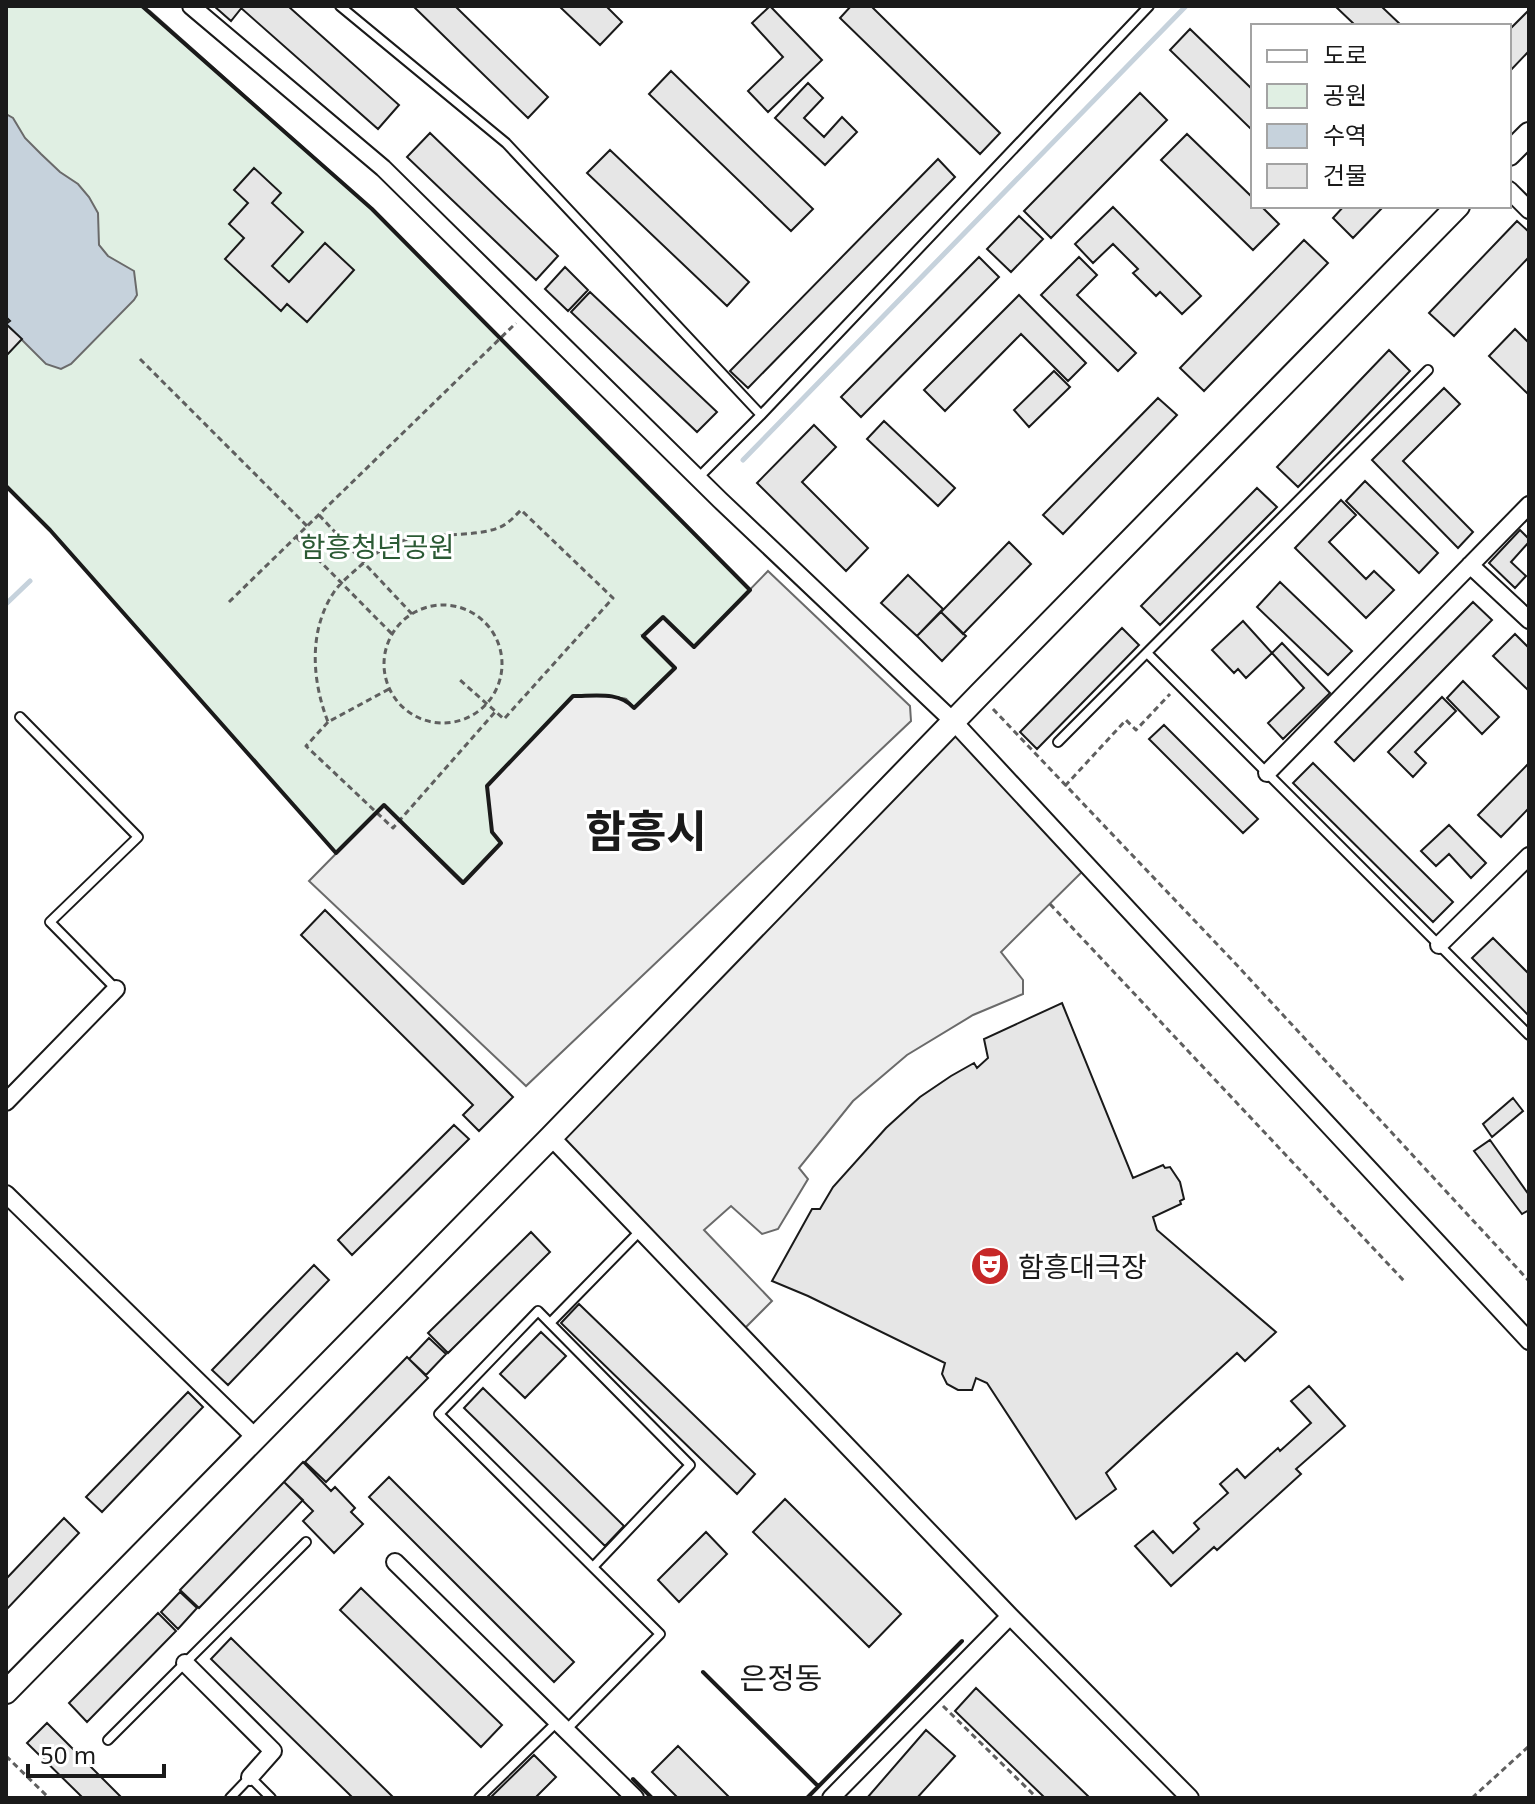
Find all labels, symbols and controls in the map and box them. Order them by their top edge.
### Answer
legend [1251,24,1511,208]
text: 도로 [1323,38,1367,71]
text: 공원 [1323,78,1367,111]
text: 수역 [1323,118,1367,151]
text: 건물 [1323,158,1367,191]
park label: 함흥청년공원 [300,527,454,565]
district label: 함흥시 [585,800,707,860]
theatre icon: 함흥대극장 [969,1245,1011,1287]
place label: 함흥대극장 [1018,1247,1147,1285]
district label: 은정동 [740,1657,822,1698]
scale bar [28,1728,164,1778]
text: 50 m [40,1738,96,1771]

